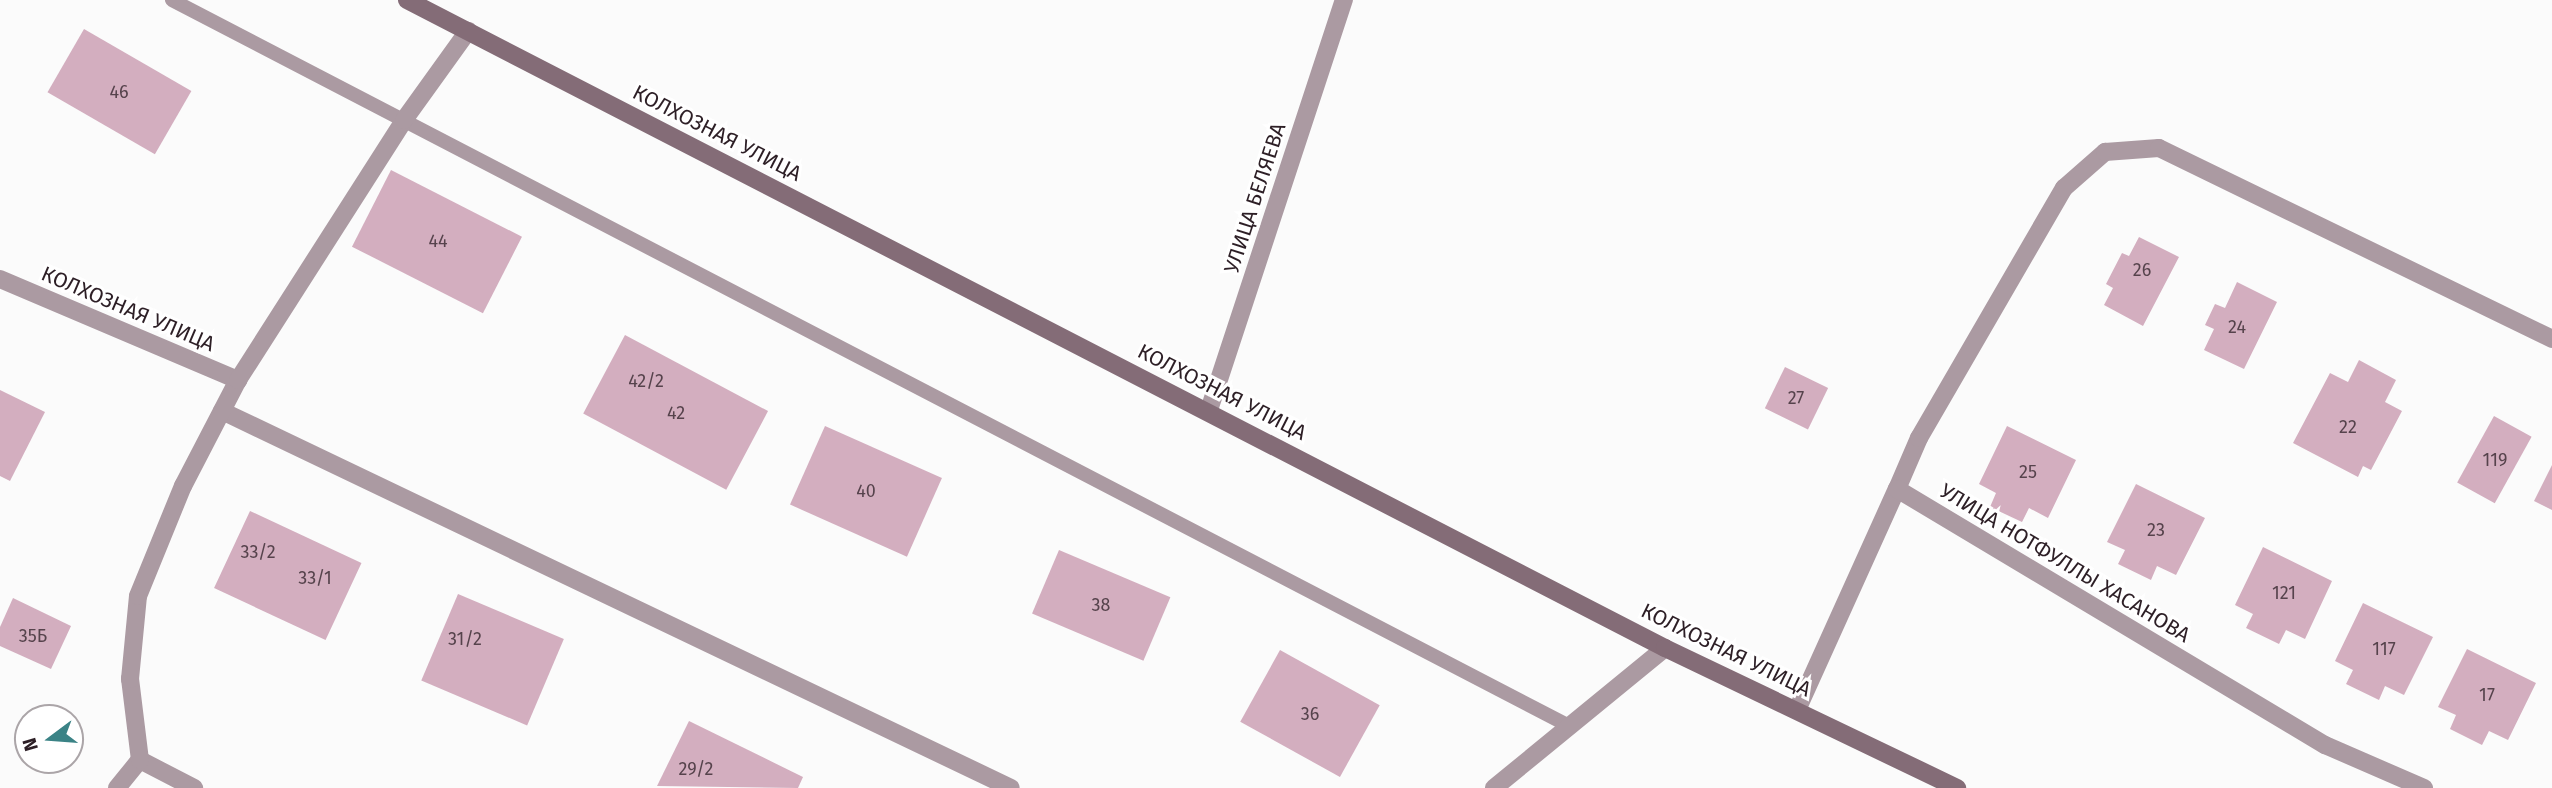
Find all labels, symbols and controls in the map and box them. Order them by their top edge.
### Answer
street label: КОЛХОЗНАЯ УЛИЦА [629,80,805,186]
house number: 46 [109,81,129,103]
street label: УЛИЦА БЕЛЯЕВА [1219,120,1291,276]
house number: 44 [428,230,448,252]
house number: 26 [2133,259,2151,281]
street label: КОЛХОЗНАЯ УЛИЦА [38,261,218,357]
house number: 24 [2228,316,2246,338]
street label: КОЛХОЗНАЯ УЛИЦА [1134,339,1310,445]
house number: 42/2 [628,370,664,392]
house number: 27 [1788,387,1804,409]
house number: 42 [667,402,685,424]
house number: 22 [2339,416,2357,438]
house number: 119 [2483,449,2507,471]
house number: 25 [2019,461,2037,483]
street label: УЛИЦА НОТФУЛЛЫ ХАСАНОВА [1935,478,2195,648]
house number: 40 [856,480,876,502]
house number: 23 [2147,519,2165,541]
house number: 33/2 [240,541,276,563]
house number: 33/1 [298,567,332,589]
house number: 121 [2272,582,2296,604]
house number: 38 [1092,594,1110,616]
street label: КОЛХОЗНАЯ УЛИЦА [1637,598,1815,702]
house number: 35Б [19,625,47,647]
house number: 31/2 [448,628,482,650]
house number: 117 [2372,638,2396,660]
house number: 17 [2479,684,2495,706]
house number: 36 [1301,703,1319,725]
north arrow [14,704,84,774]
text: N [17,735,43,754]
house number: 29/2 [678,758,714,780]

